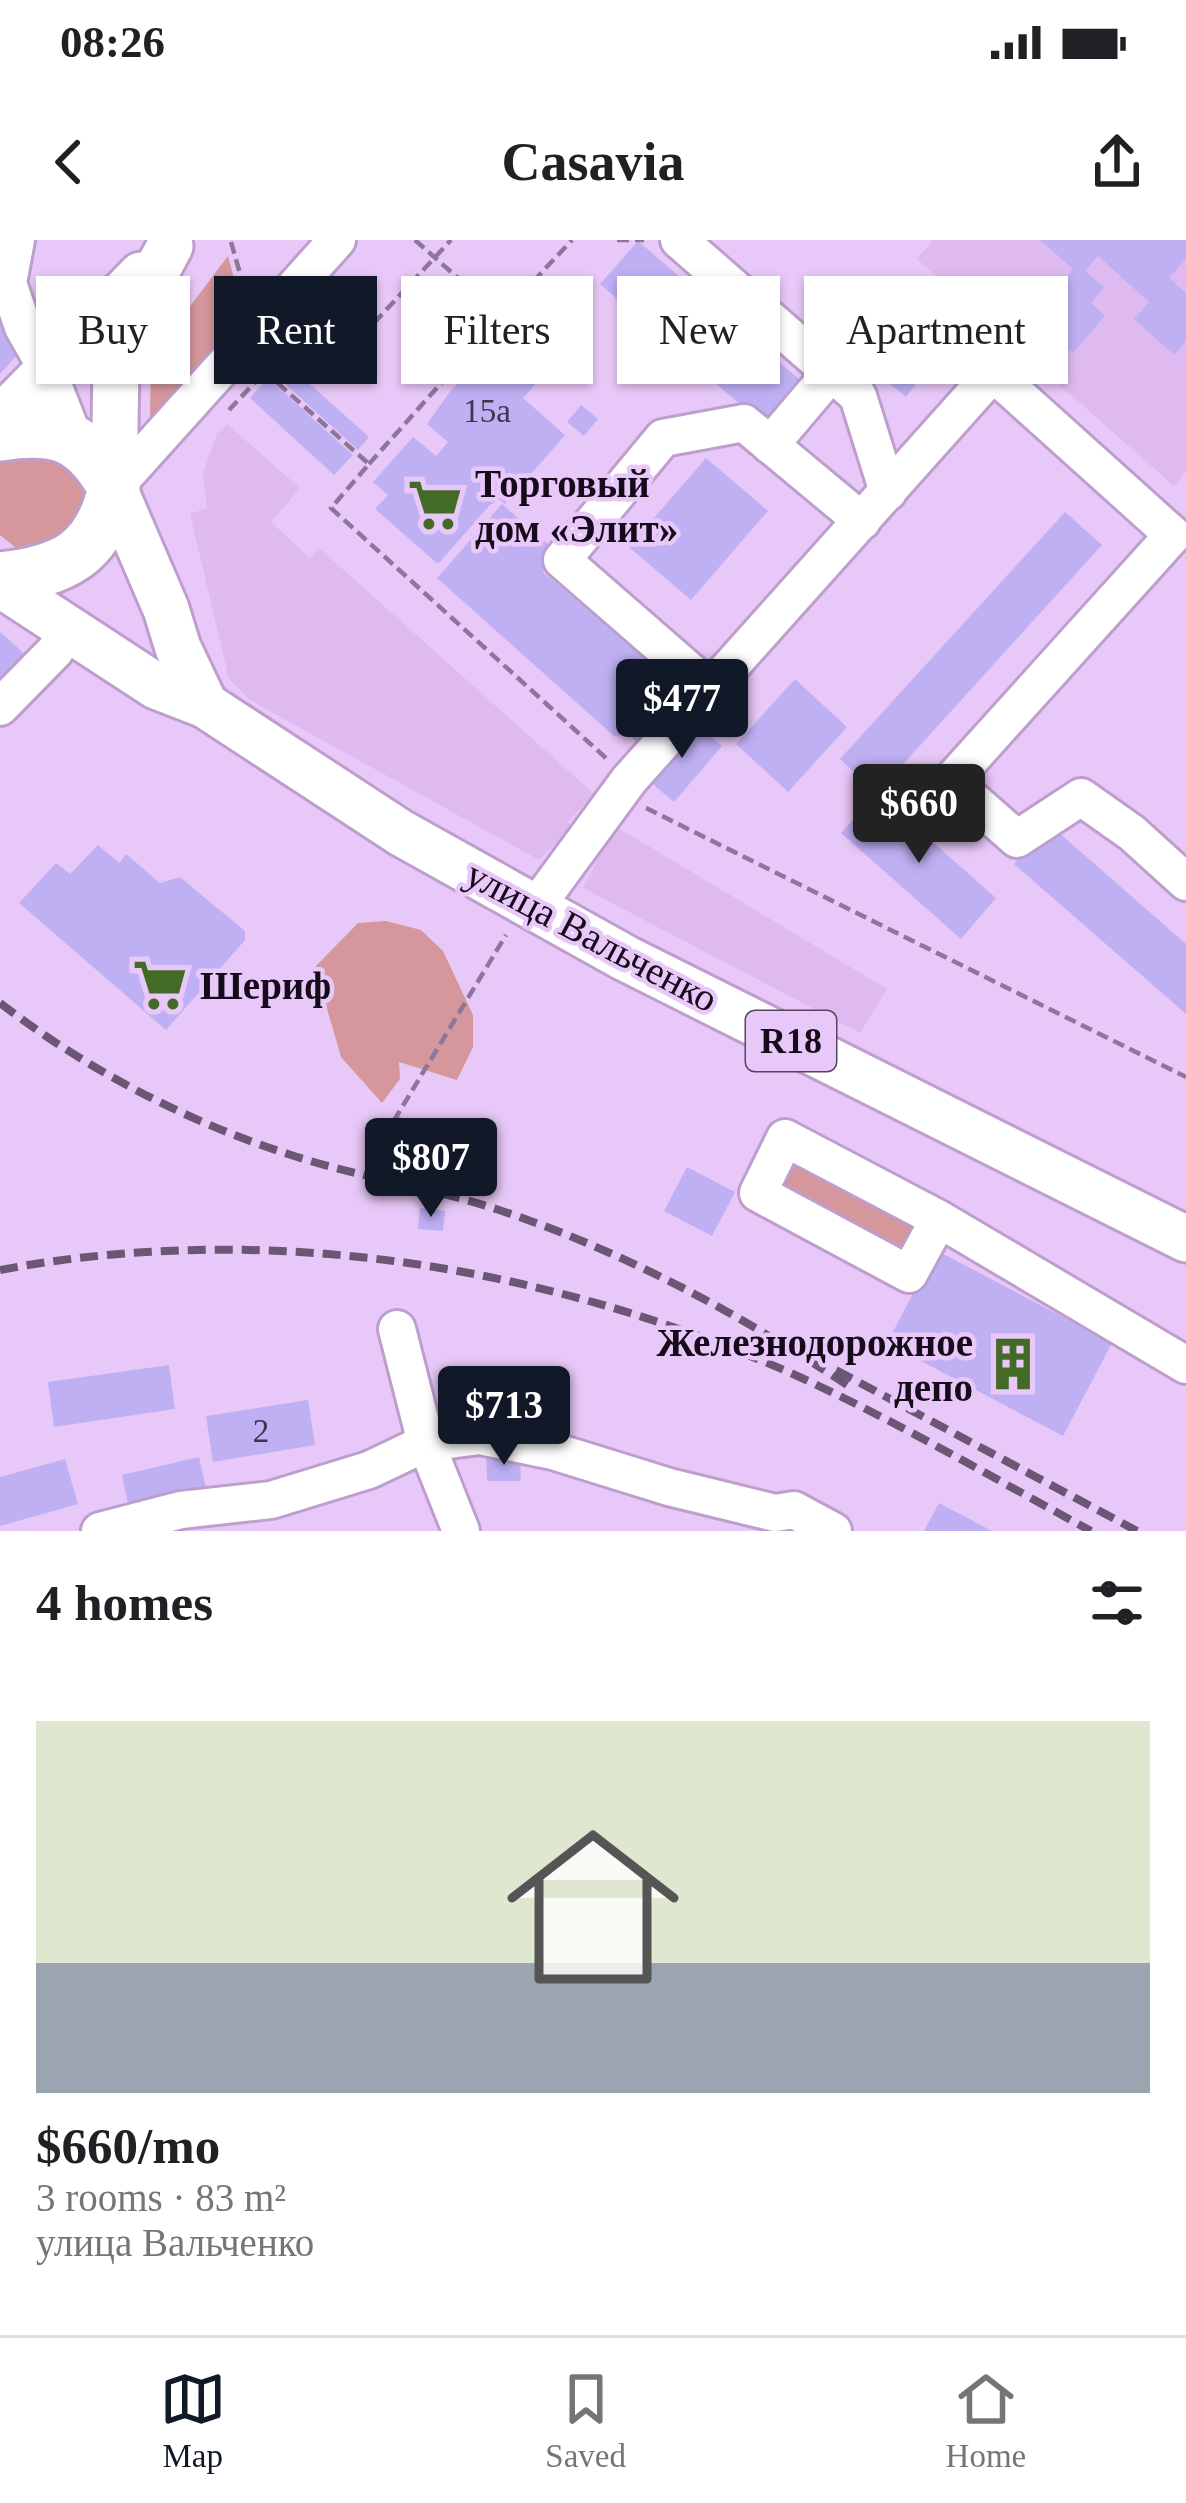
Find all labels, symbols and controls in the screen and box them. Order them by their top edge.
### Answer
text: 08:26 [60,17,165,67]
icon: back [36,129,102,195]
icon: share [1084,129,1150,195]
text: Casavia [501,132,685,192]
chip: Buy [36,276,190,384]
chip: Rent [214,276,377,384]
chip: Filters [401,276,593,384]
chip: New [617,276,780,384]
chip: Apartment [804,276,1068,384]
house number: 15а [463,393,511,429]
place label: Торговый дом «Элит» [475,462,678,550]
supermarket icon: Торговый дом «Элит» [406,476,464,534]
pin: $477 [611,659,753,761]
text: $477 [643,676,721,719]
pin: $660 [848,764,990,866]
text: $660 [880,781,958,824]
street label: улица Вальченко [459,852,725,1021]
supermarket icon: Шериф [131,956,189,1014]
place label: Шериф [200,964,331,1008]
road number: R18 [746,1011,836,1071]
pin: $807 [360,1118,502,1220]
text: $807 [392,1135,470,1178]
place label: Железнодорожное депо [656,1321,973,1409]
building icon: Железнодорожное депо [984,1335,1042,1393]
pin: $713 [433,1366,575,1468]
text: $713 [465,1383,543,1426]
house number: 2 [253,1413,269,1449]
icon: filters [1084,1570,1150,1636]
text: 4 homes [36,1575,213,1631]
icon: home [485,1799,701,2015]
text: $660/mo [36,2118,220,2174]
text: 3 rooms · 83 m² [36,2176,286,2219]
text: улица Вальченко [36,2221,314,2264]
tab: Map [160,2366,226,2475]
tab: Saved [545,2366,626,2475]
tab: Home [946,2366,1026,2475]

